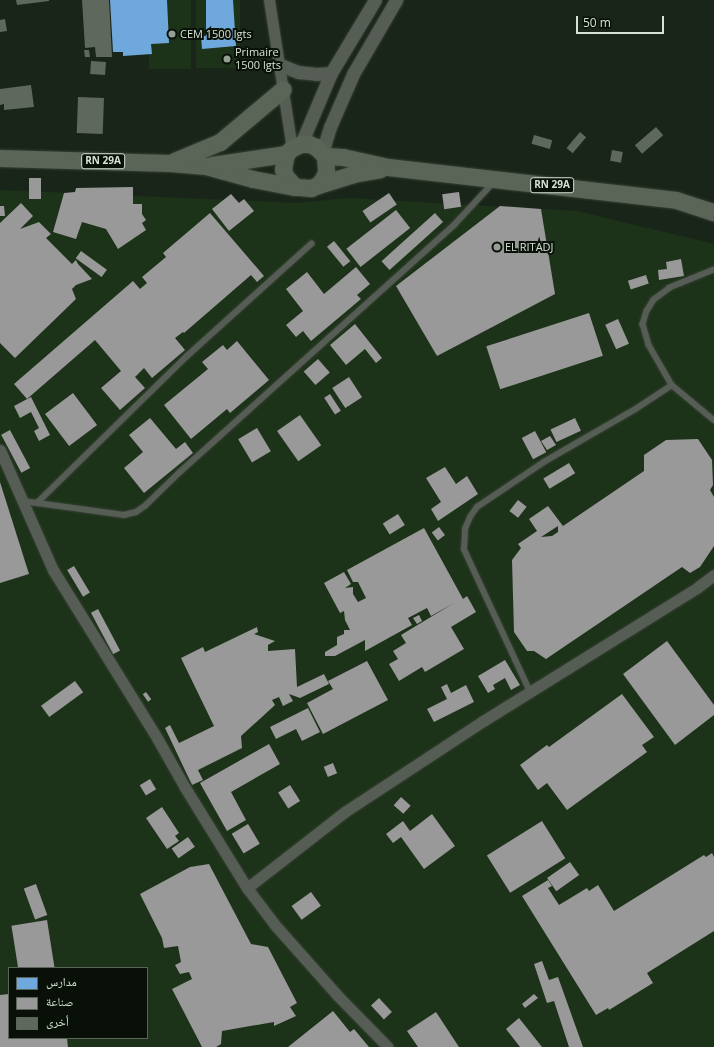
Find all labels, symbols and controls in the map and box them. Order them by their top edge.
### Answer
scale bar [578,8,666,34]
text: 50 m [583,14,611,31]
place label: CEM 1500 lgts [180,27,252,41]
marker: CEM 1500 lgts [167,29,177,39]
place label: Primaire 1500 lgts [235,46,281,72]
marker: Primaire 1500 lgts [222,54,232,64]
road number: RN 29A [81,153,125,169]
road number: RN 29A [530,177,574,193]
place label: EL RITADJ [505,240,554,254]
marker: EL RITADJ [492,242,502,252]
legend [8,967,148,1039]
text: مدارس [46,973,77,990]
text: صناعة [46,993,73,1010]
text: أخرى [46,1013,69,1030]

